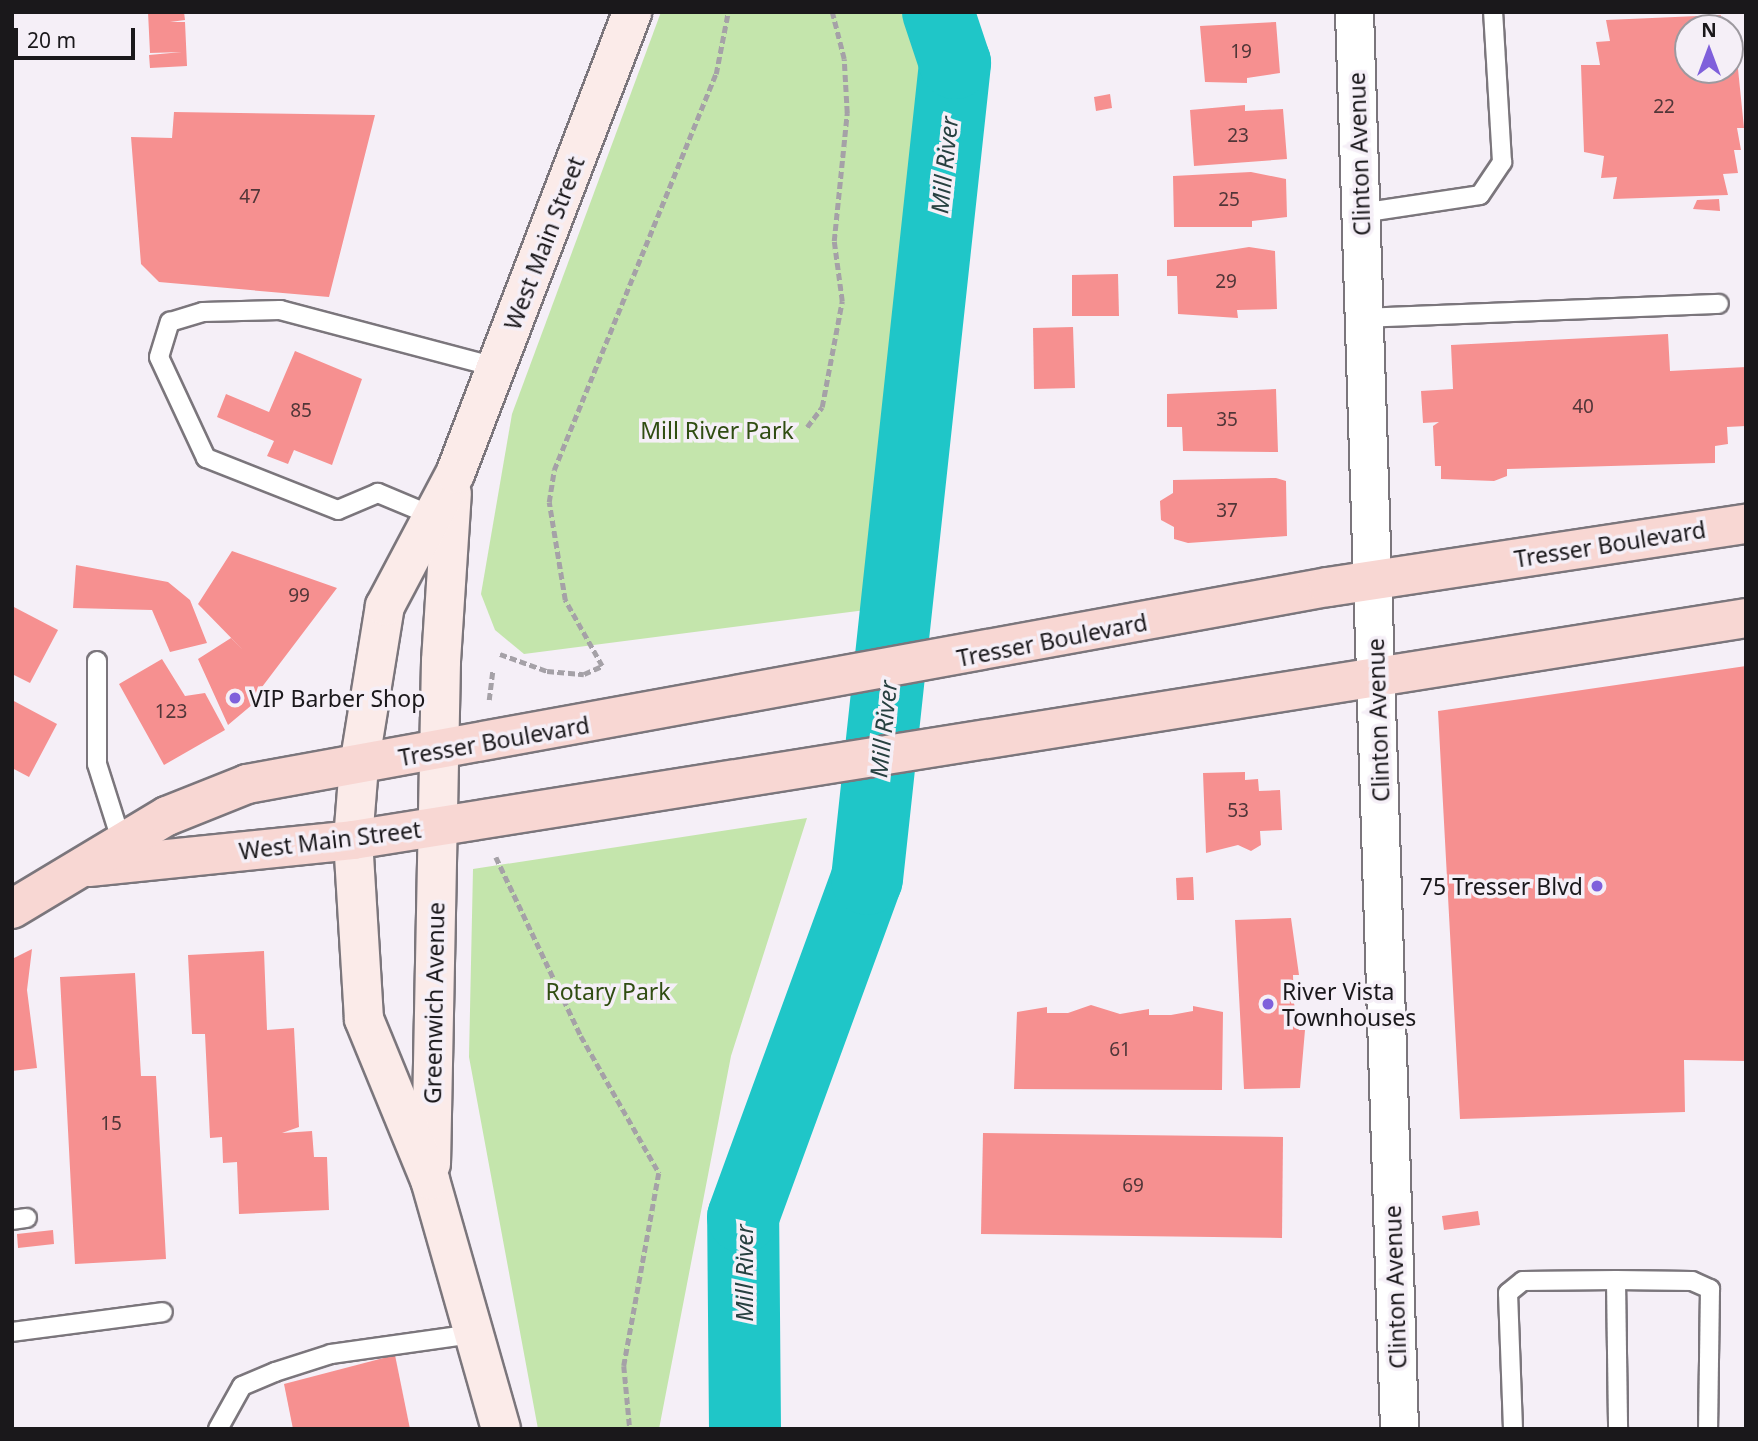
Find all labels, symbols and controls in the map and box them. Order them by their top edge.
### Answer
scale bar [18,14,138,58]
north arrow [1674,14,1744,84]
text: N [1701,17,1717,43]
text: 20 m [27,26,76,54]
house number: 19 [1230,41,1252,63]
street label: Clinton Avenue [1342,72,1376,236]
house number: 22 [1653,96,1675,118]
water label: Mill River [925,115,963,215]
house number: 23 [1227,125,1249,147]
street label: West Main Street [498,152,590,334]
house number: 47 [239,186,261,208]
house number: 25 [1218,189,1240,211]
house number: 29 [1215,271,1237,293]
house number: 40 [1572,396,1594,418]
house number: 85 [290,400,312,422]
house number: 35 [1216,409,1238,431]
park label: Mill River Park [640,416,794,444]
house number: 37 [1216,500,1238,522]
street label: Tresser Boulevard [1512,515,1708,573]
house number: 99 [288,585,310,607]
street label: Tresser Boulevard [954,608,1150,672]
street label: Clinton Avenue [1361,638,1395,802]
water label: Mill River [864,679,902,779]
place label: VIP Barber Shop [249,684,425,712]
marker: VIP Barber Shop [227,690,243,706]
house number: 123 [155,701,187,723]
street label: Tresser Boulevard [396,711,592,771]
house number: 53 [1227,800,1249,822]
street label: West Main Street [237,815,423,865]
place label: 75 Tresser Blvd [1420,872,1583,900]
marker: 75 Tresser Blvd [1589,878,1605,894]
street label: Greenwich Avenue [418,902,450,1104]
park label: Rotary Park [545,977,671,1005]
place label: River Vista Townhouses [1282,977,1416,1031]
marker: River Vista Townhouses [1260,996,1276,1012]
house number: 61 [1109,1039,1131,1061]
house number: 15 [100,1113,122,1135]
house number: 69 [1122,1175,1144,1197]
street label: Clinton Avenue [1378,1205,1412,1369]
water label: Mill River [730,1224,758,1322]

